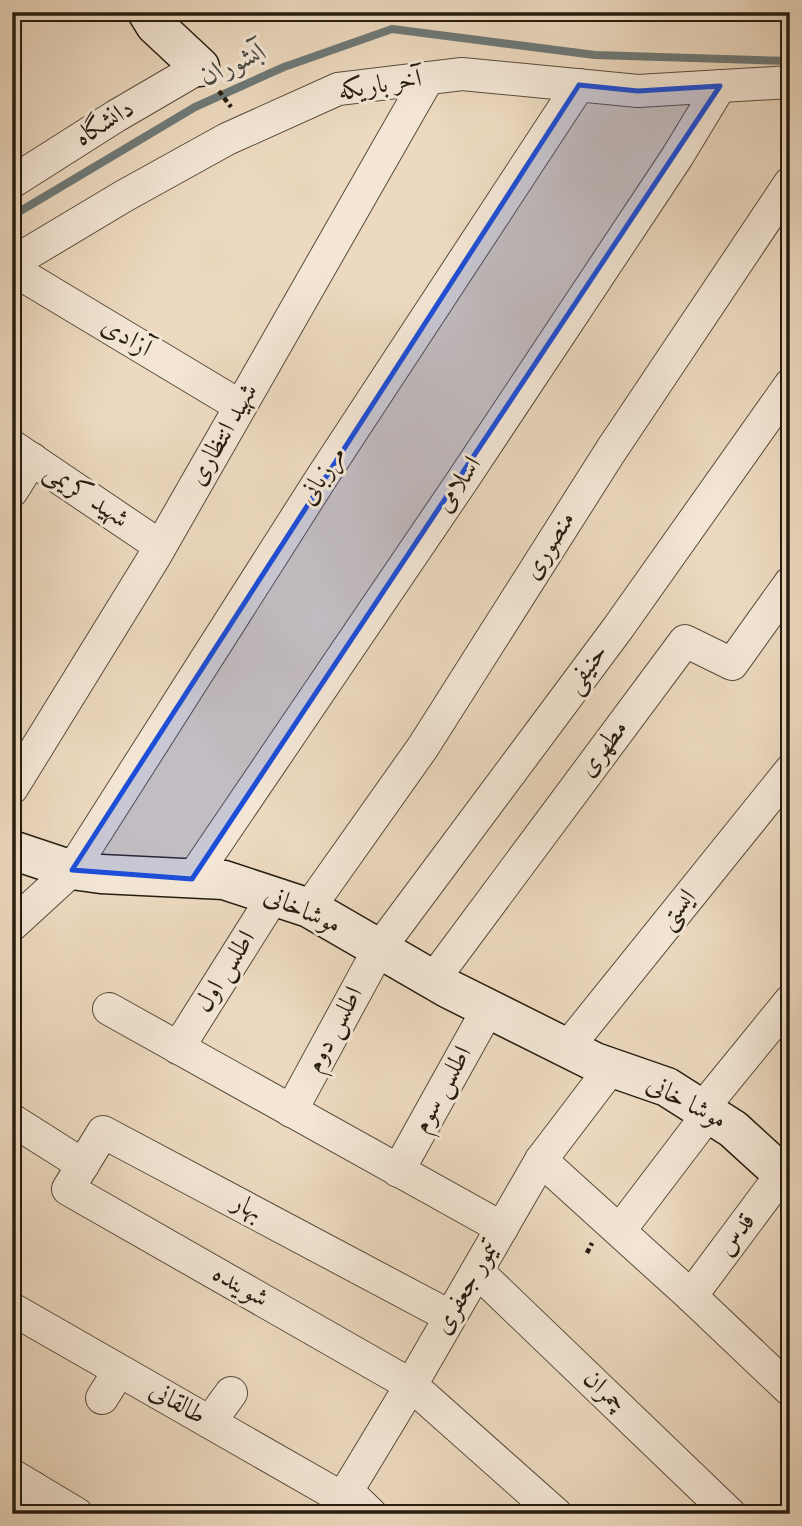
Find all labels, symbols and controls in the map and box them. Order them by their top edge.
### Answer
water label: آبشوران [194,33,274,97]
street label: آخر باریکه [336,61,427,111]
street label: دانشگاه [68,91,142,157]
street label: آزادی [94,308,160,369]
street label: شهید انتظاری [180,377,268,493]
street label: مرزبانی [290,439,356,513]
street label: اسلامی [427,449,491,521]
street label: شهید کریمی [36,454,136,538]
street label: منصوری [515,505,585,587]
street label: حنیفی [556,637,618,701]
street label: مطهری [570,713,638,785]
street label: موشاخانی [258,878,346,944]
street label: ایستی [650,882,706,938]
street label: اطلس اول [186,924,266,1020]
street label: اطلس دوم [297,980,375,1081]
street label: اطلس سوم [404,1040,484,1141]
street label: موشا خانی [639,1066,733,1140]
street label: بهار [222,1183,269,1231]
street label: قدس [708,1206,766,1264]
street label: تیمور جعفری [425,1232,510,1342]
street label: شوینده [205,1256,275,1318]
street label: چمران [574,1362,634,1422]
street label: طالقانی [142,1373,212,1435]

